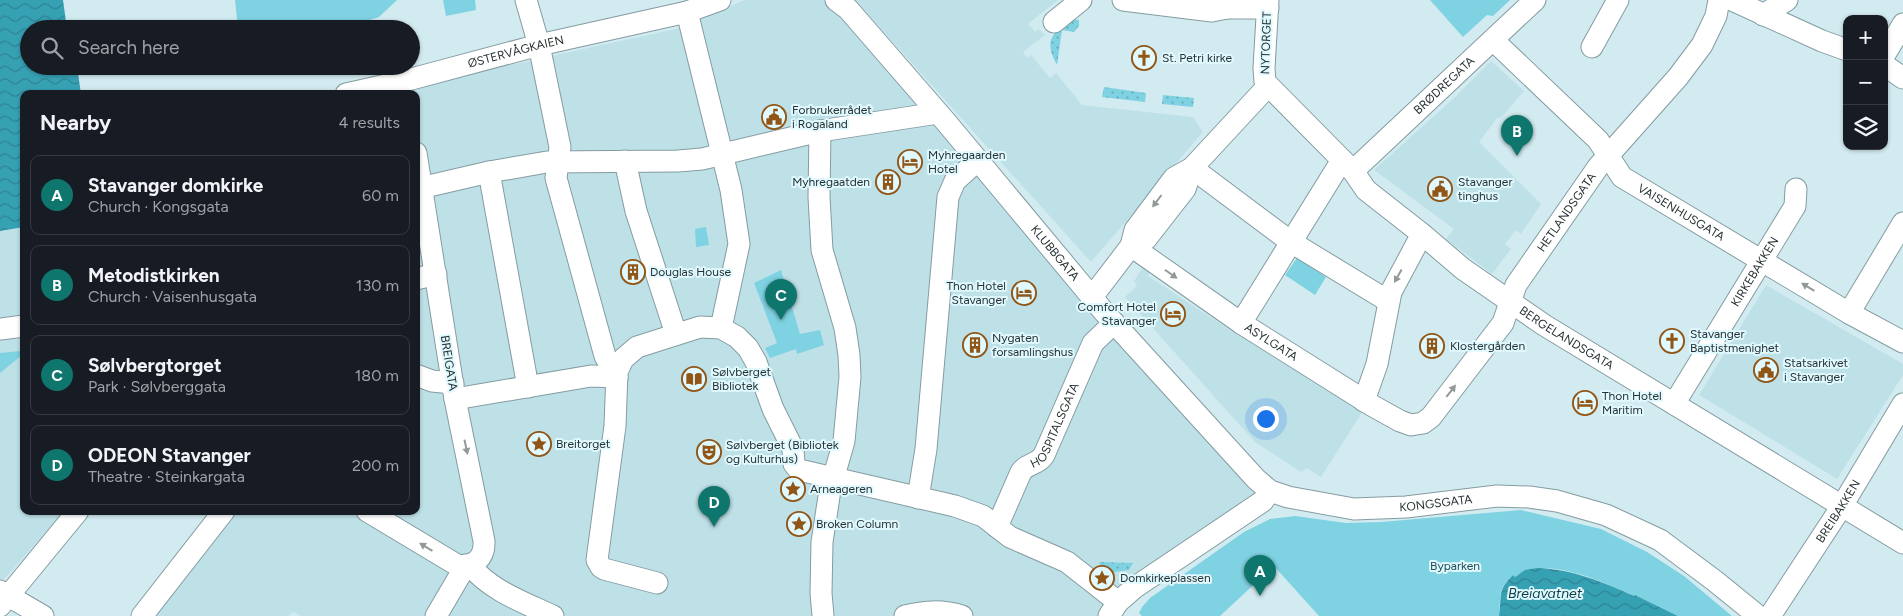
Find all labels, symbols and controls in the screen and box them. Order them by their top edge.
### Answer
street label: NYTORGET [1258,11,1274,75]
map controls [1843,15,1888,150]
button: + [1843,15,1888,60]
search box [20,20,420,75]
street label: ØSTERVÅGKAIEN [466,33,565,71]
icon: search [38,34,66,62]
text: Search here [78,36,180,59]
church icon: St. Petri kirke [1131,45,1157,71]
place label: St. Petri kirke [1162,51,1232,65]
street label: BRØDREGATA [1411,54,1477,117]
button: − [1843,60,1888,105]
place label: Forbrukerrådet i Rogaland [792,103,872,131]
public building icon: Forbrukerrådet i Rogaland [761,104,787,130]
button: layers [1843,105,1888,150]
text: Nearby [40,110,111,135]
text: 4 results [339,113,400,132]
pin: B [1501,115,1533,156]
place label: Myhregaarden Hotel [928,148,1006,176]
hotel icon: Myhregaarden Hotel [897,149,923,175]
building icon: Myhregaatden [875,169,901,195]
street label: HETLANDSGATA [1534,170,1599,255]
text: Stavanger domkirke [88,174,263,197]
place label: Myhregaatden [792,175,870,189]
place label: Stavanger tinghus [1458,175,1512,203]
public building icon: Stavanger tinghus [1427,176,1453,202]
street label: VAISENHUSGATA [1635,181,1727,244]
text: A [51,186,63,205]
text: 60 m [362,186,399,205]
one-way arrow [1152,194,1162,208]
text: Church · Kongsgata [88,197,229,216]
street label: KLUBBGATA [1028,222,1082,283]
street label: KIRKEBAKKEN [1728,234,1781,309]
building icon: Douglas House [620,259,646,285]
text: Metodistkirken [88,264,220,287]
place label: Douglas House [650,265,732,279]
one-way arrow [1164,269,1178,279]
one-way arrow [1394,269,1402,284]
text: B [52,276,62,295]
text: 130 m [356,276,399,295]
pin: C [765,279,797,320]
place label: Thon Hotel Stavanger [946,279,1006,307]
hotel icon: Thon Hotel Stavanger [1011,280,1037,306]
one-way arrow [1801,283,1814,292]
text: Church · Vaisenhusgata [88,287,257,306]
place label: Comfort Hotel Stavanger [1078,300,1156,328]
hotel icon: Comfort Hotel Stavanger [1160,301,1186,327]
street label: BERGELANDSGATA [1517,303,1616,373]
street label: ASYLGATA [1242,320,1300,364]
place label: Stavanger Baptistmenighet [1690,327,1780,355]
church icon: Stavanger Baptistmenighet [1659,328,1685,354]
place label: Nygaten forsamlingshus [992,331,1073,359]
building icon: Nygaten forsamlingshus [962,332,988,358]
building icon: Klostergården [1419,333,1445,359]
street label: BREIGATA [438,334,460,392]
place label: Klostergården [1450,339,1525,353]
text: Sølvbergtorget [88,354,222,377]
place label: Statsarkivet i Stavanger [1784,356,1849,384]
public building icon: Statsarkivet i Stavanger [1753,357,1779,383]
place label: Sølvberget Bibliotek [712,365,771,393]
text: C [51,366,63,385]
text: 180 m [355,366,399,385]
library icon: Sølvberget Bibliotek [681,366,707,392]
text: Park · Sølvberggata [88,377,226,396]
street label: HOSPITALSGATA [1028,381,1082,471]
one-way arrow [1446,384,1456,397]
place label: Thon Hotel Maritim [1602,389,1662,417]
hotel icon: Thon Hotel Maritim [1572,390,1598,416]
your location [1253,406,1279,432]
place icon: Breitorget [526,431,552,457]
place label: Breitorget [556,437,611,451]
place label: Sølvberget (Bibliotek og Kulturhus) [726,438,839,466]
one-way arrow [462,439,470,455]
theatre icon: Sølvberget (Bibliotek og Kulturhus) [696,439,722,465]
text: ODEON Stavanger [88,444,251,467]
text: D [51,456,63,475]
text: 200 m [352,456,399,475]
text: Theatre · Steinkargata [88,467,245,486]
place icon: Arneageren [780,476,806,502]
street label: BREIBAKKEN [1813,477,1863,545]
place label: Arneageren [810,482,873,496]
pin: D [698,486,730,527]
street label: KONGSGATA [1399,492,1473,514]
place icon: Broken Column [786,511,812,537]
place label: Broken Column [816,517,898,531]
one-way arrow [420,542,433,551]
pin: A [1244,555,1276,596]
park label: Byparken [1430,559,1480,573]
place icon: Domkirkeplassen [1089,565,1115,591]
place label: Domkirkeplassen [1120,571,1211,585]
water label: Breiavatnet [1508,585,1583,602]

